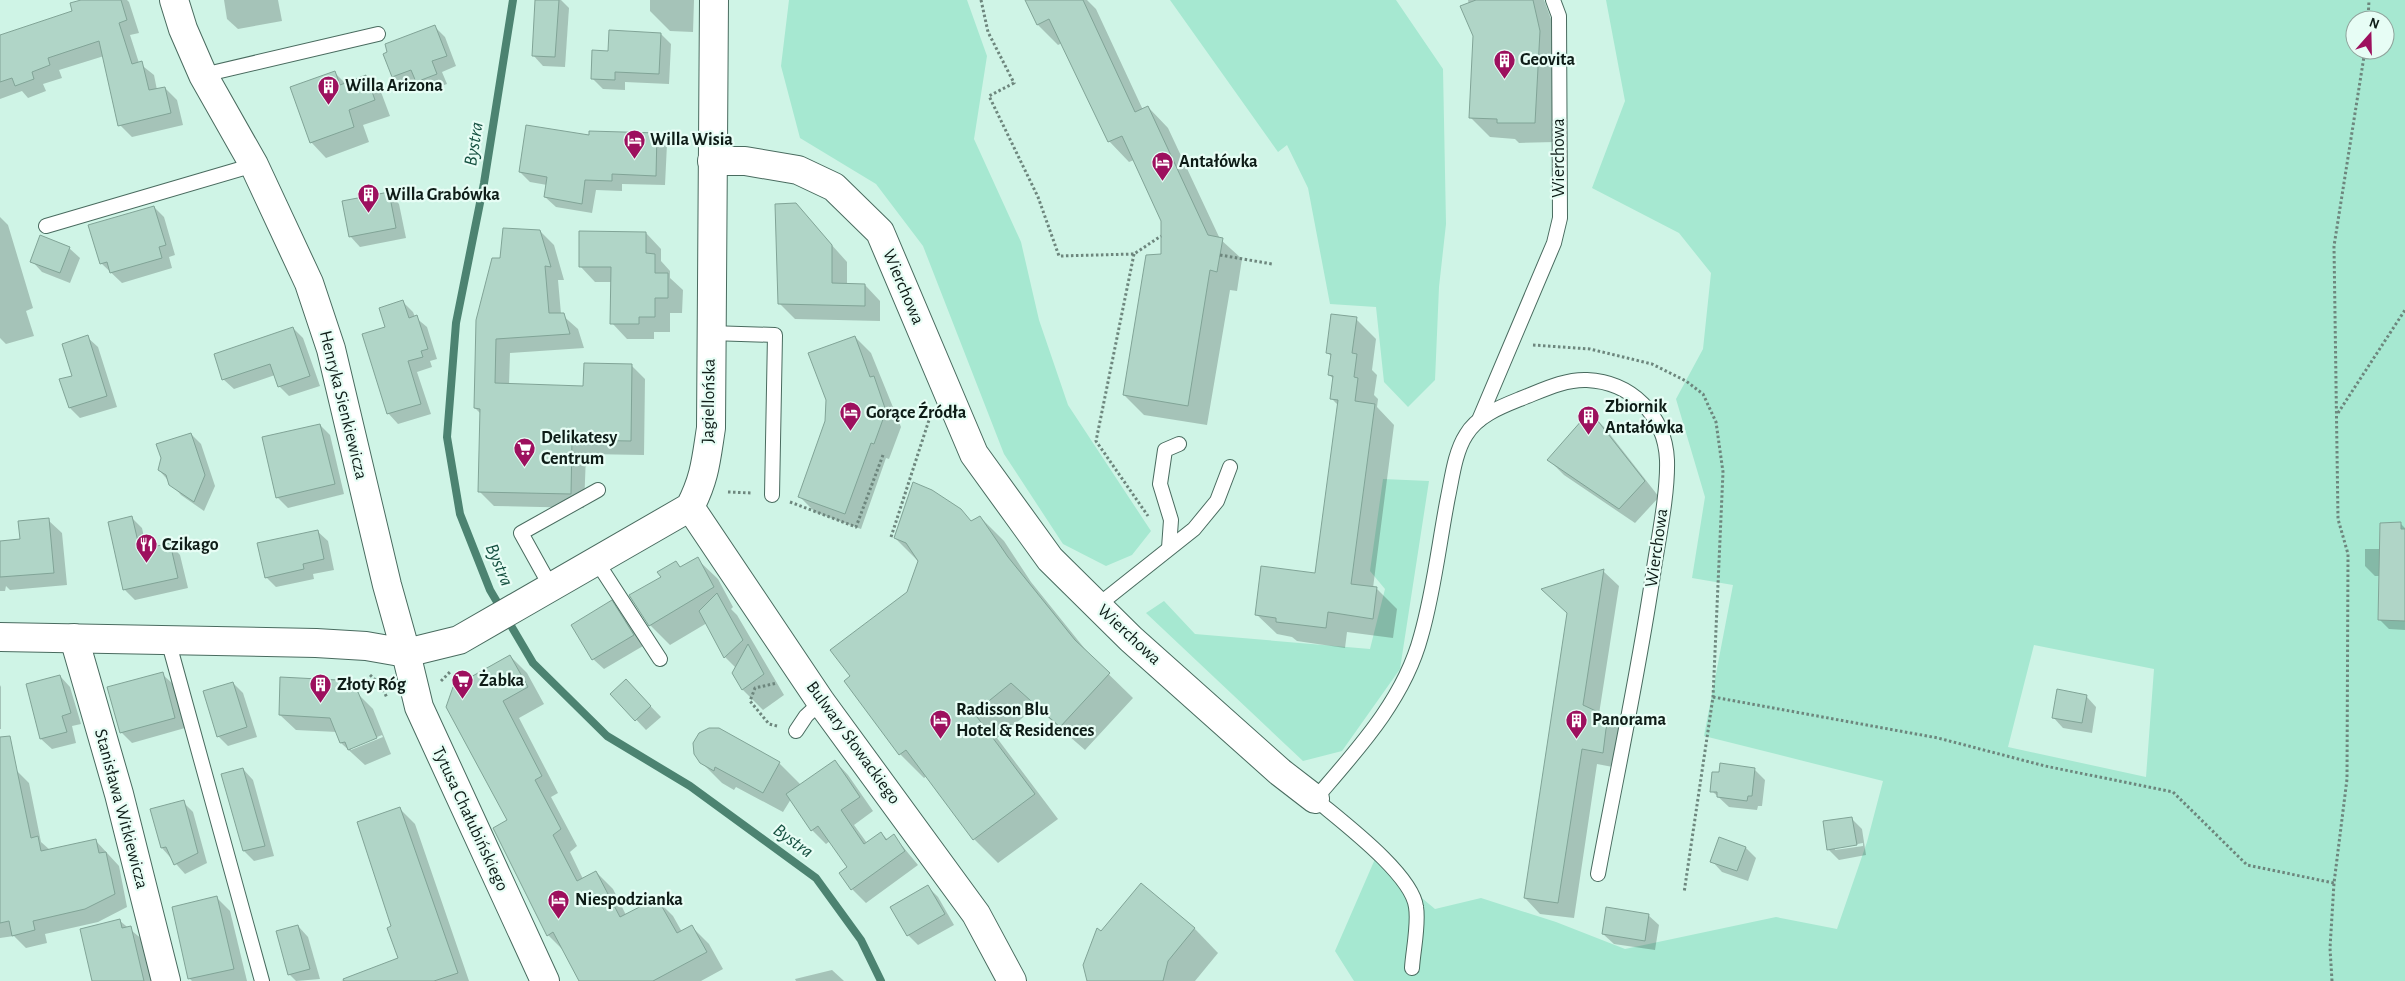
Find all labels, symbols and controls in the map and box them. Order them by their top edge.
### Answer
north arrow [2345,10,2395,60]
text: N [2367,15,2381,32]
building icon: Geovita [1492,48,1516,79]
place label: Geovita [1520,51,1575,69]
building icon: Willa Arizona [317,74,341,105]
place label: Willa Arizona [345,77,443,95]
street label: Wierchowa [1550,118,1568,198]
water label: Bystra [461,121,487,167]
hotel icon: Willa Wisia [622,128,646,159]
place label: Willa Wisia [650,131,733,149]
hotel icon: Antałówka [1151,150,1175,181]
place label: Antałówka [1179,153,1258,171]
building icon: Willa Grabówka [357,183,381,214]
place label: Willa Grabówka [385,186,500,204]
street label: Wierchowa [879,247,927,327]
street label: Henryka Sienkiewicza [316,329,370,481]
street label: Jagiellońska [699,359,719,443]
place label: Zbiornik Antałówka [1605,398,1684,437]
hotel icon: Gorące Źródła [838,401,862,432]
place label: Gorące Źródła [866,401,967,422]
building icon: Zbiornik Antałówka [1577,405,1601,436]
place label: Delikatesy Centrum [541,429,618,468]
supermarket icon: Delikatesy Centrum [513,436,537,467]
street label: Wierchowa [1643,507,1671,589]
restaurant icon: Czikago [134,533,158,564]
place label: Czikago [162,536,219,554]
water label: Bystra [482,541,516,589]
street label: Wierchowa [1094,601,1164,669]
supermarket icon: Żabka [451,669,475,700]
place label: Żabka [479,669,525,690]
building icon: Złoty Róg [309,673,333,704]
place label: Złoty Róg [337,676,407,694]
street label: Bulwary Słowackiego [802,678,904,808]
place label: Radisson Blu Hotel & Residences [956,701,1094,740]
hotel icon: Radisson Blu Hotel & Residences [928,708,952,739]
building icon: Panorama [1564,708,1588,739]
place label: Panorama [1592,711,1667,729]
street label: Stanisława Witkiewicza [91,727,151,891]
street label: Tytusa Chałubińskiego [429,744,511,894]
water label: Bystra [770,820,816,862]
hotel icon: Niespodzianka [547,888,571,919]
place label: Niespodzianka [575,891,683,909]

